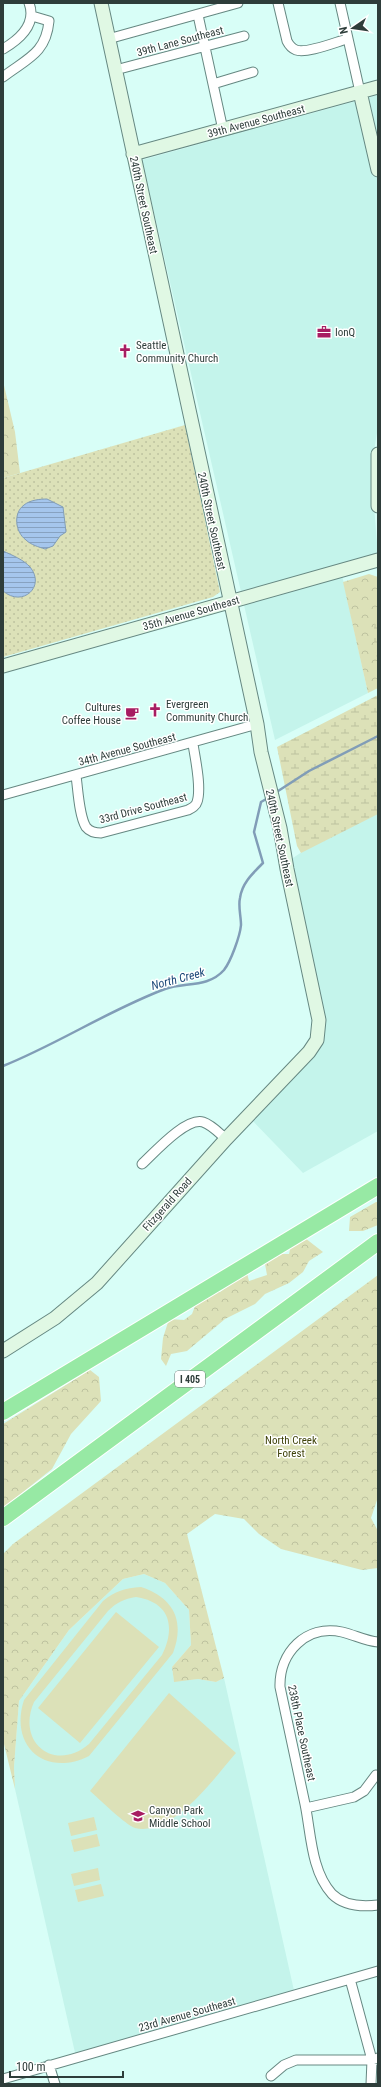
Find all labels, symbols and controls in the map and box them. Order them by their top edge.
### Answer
north arrow [333,8,373,48]
street label: 39th Lane Southeast [135,24,225,59]
text: N [337,25,351,35]
street label: 39th Avenue Southeast [206,102,306,141]
street label: 240th Street Southeast [127,155,160,255]
office icon: IonQ [316,324,332,340]
place label: IonQ [335,326,355,339]
place label: Seattle Community Church [136,339,218,365]
church icon: Seattle Community Church [117,343,133,359]
street label: 240th Street Southeast [195,471,228,571]
street label: 35th Avenue Southeast [141,593,241,634]
place label: Evergreen Community Church [166,698,248,724]
place label: Cultures Coffee House [62,701,121,727]
church icon: Evergreen Community Church [147,702,163,718]
cafe icon: Cultures Coffee House [124,705,140,721]
street label: 34th Avenue Southeast [77,730,177,769]
street label: 240th Street Southeast [263,788,296,888]
street label: 33rd Drive Southeast [98,791,188,826]
water label: North Creek [150,965,207,993]
street label: Fitzgerald Road [140,1175,195,1234]
road number: I 405 [175,1371,205,1387]
park label: North Creek Forest [265,1434,317,1460]
street label: 238th Place Southeast [285,1684,318,1782]
place label: Canyon Park Middle School [149,1804,211,1830]
school or university icon: Canyon Park Middle School [130,1808,146,1824]
street label: 23rd Avenue Southeast [137,1994,237,2035]
scale bar [10,2053,123,2079]
text: 100 m [16,2060,46,2074]

